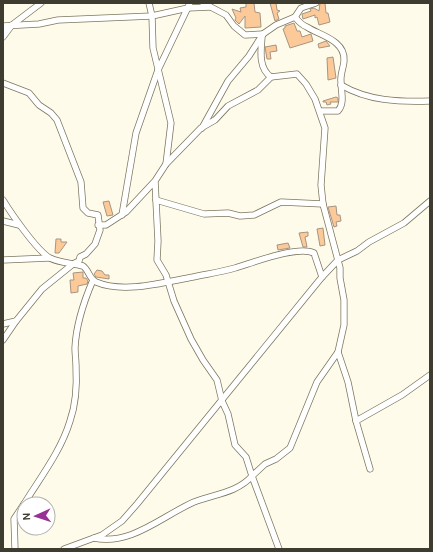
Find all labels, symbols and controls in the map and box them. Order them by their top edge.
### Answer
north arrow [16,496,56,536]
text: N [20,512,33,521]

